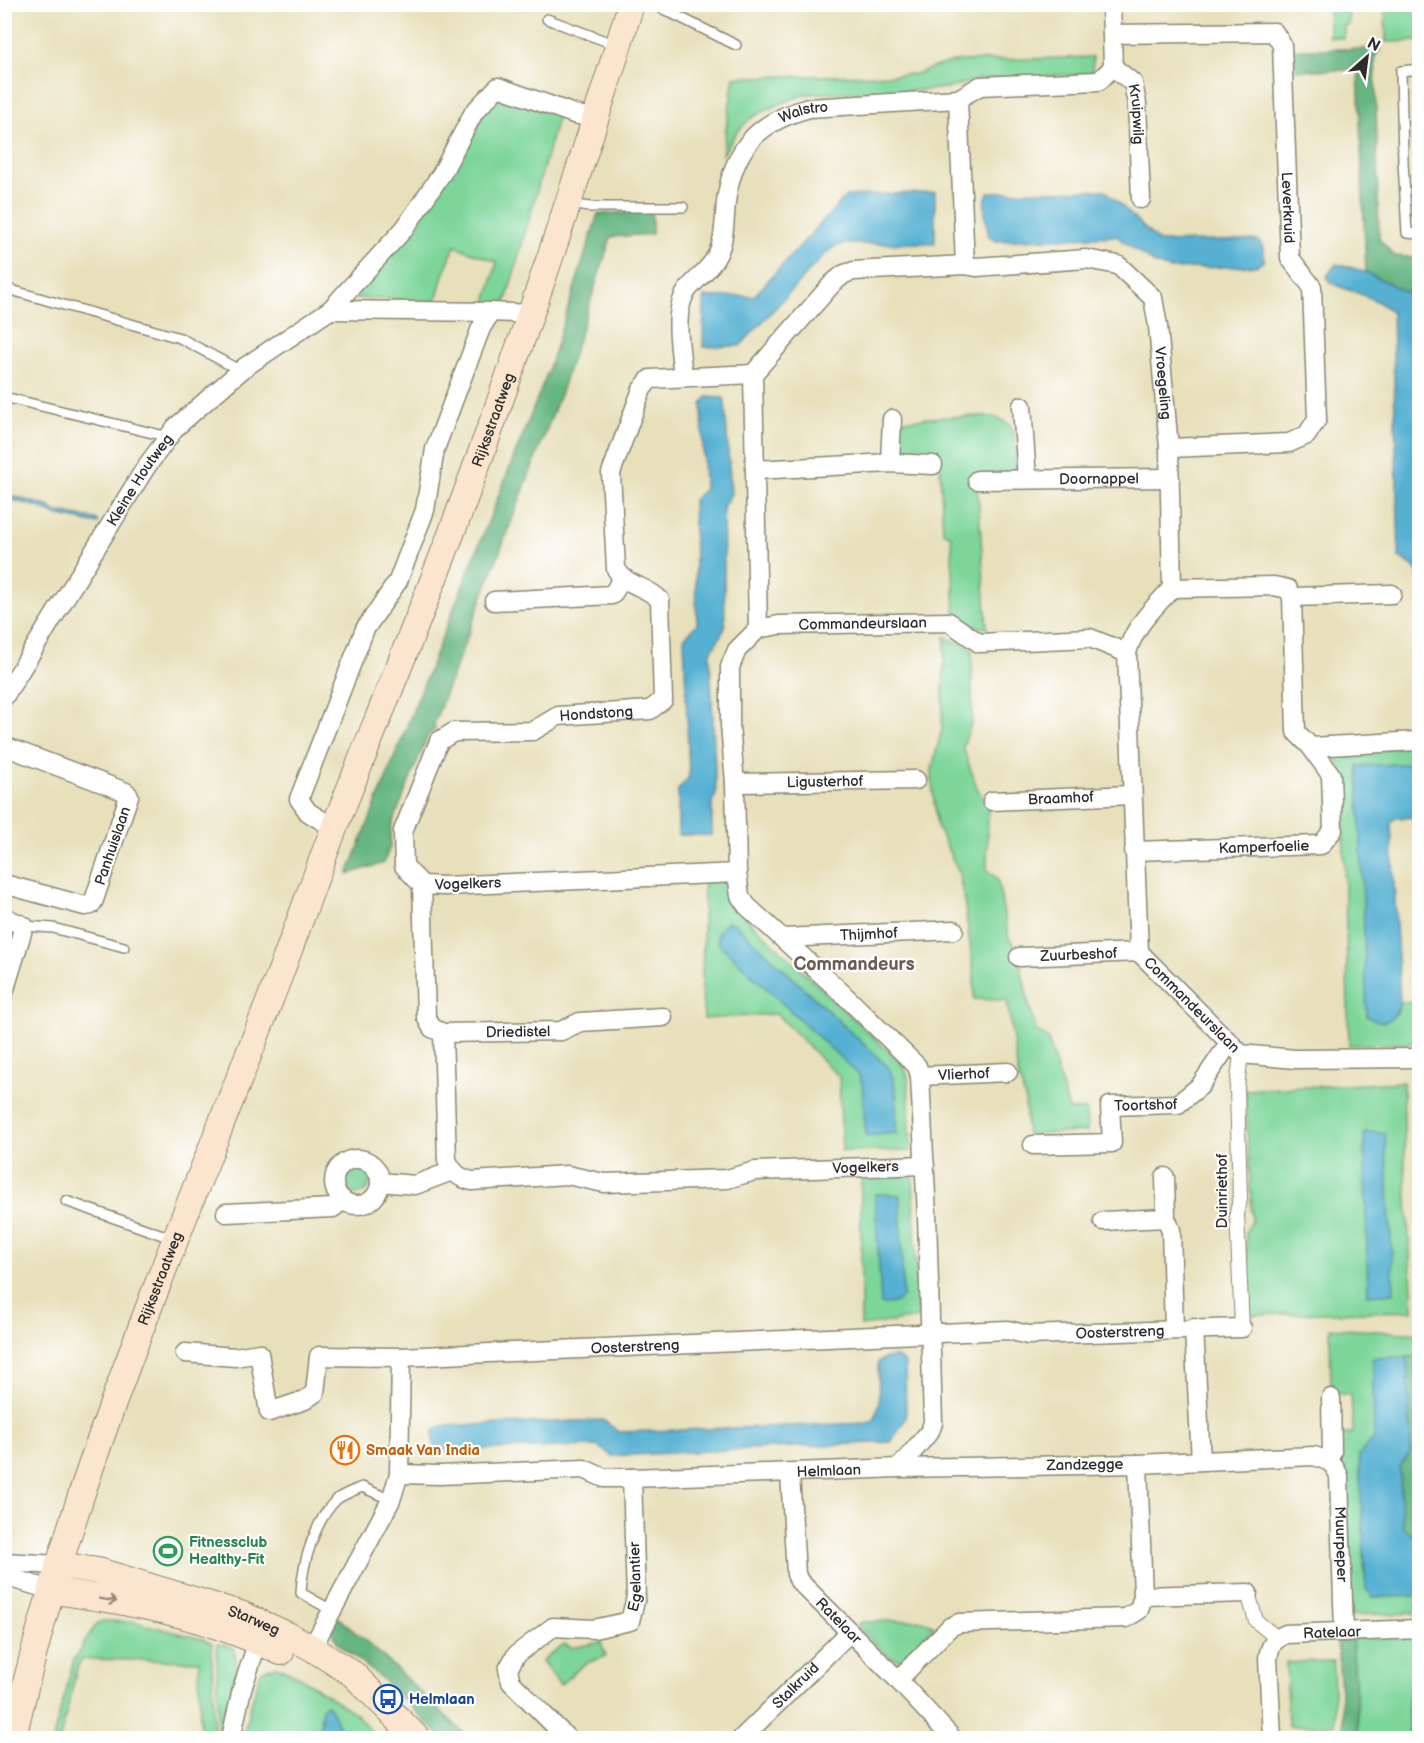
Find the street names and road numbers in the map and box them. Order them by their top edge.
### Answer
street label: Kruipwilg [1124,82,1148,145]
street label: Walstro [776,97,829,127]
street label: Leverkruid [1277,171,1299,244]
street label: Vroegeling [1150,346,1176,421]
street label: Rijksstraatweg [467,370,519,470]
street label: Kleine Houtweg [102,430,177,530]
street label: Doornappel [1059,469,1139,489]
street label: Commandeurslaan [798,613,927,634]
street label: Hondstong [559,702,634,725]
street label: Ligusterhof [787,771,864,792]
street label: Braamhof [1027,787,1095,809]
street label: Panhuislaan [91,804,135,888]
street label: Kamperfoelie [1218,836,1310,858]
street label: Vogelkers [434,873,502,895]
street label: Thijmhof [840,923,899,945]
street label: Zuurbeshof [1039,943,1118,966]
street label: Commandeurslaan [1140,953,1244,1057]
street label: Driedistel [485,1022,551,1042]
street label: Vlierhof [938,1063,991,1085]
street label: Toortshof [1114,1095,1178,1115]
street label: Duinriethof [1213,1153,1232,1229]
street label: Vogelkers [832,1156,900,1178]
street label: Rijksstraatweg [133,1229,187,1328]
street label: Oosterstreng [1075,1321,1165,1343]
street label: Oosterstreng [590,1335,680,1358]
street label: Zandzegge [1045,1455,1124,1475]
street label: Helmlaan [796,1460,861,1481]
street label: Muurpeper [1330,1506,1352,1583]
street label: Egelantier [623,1541,646,1614]
street label: Ratelaar [812,1594,866,1648]
street label: Starweg [226,1601,283,1640]
street label: Ratelaar [1303,1622,1362,1643]
street label: Stalkruid [768,1658,823,1713]

